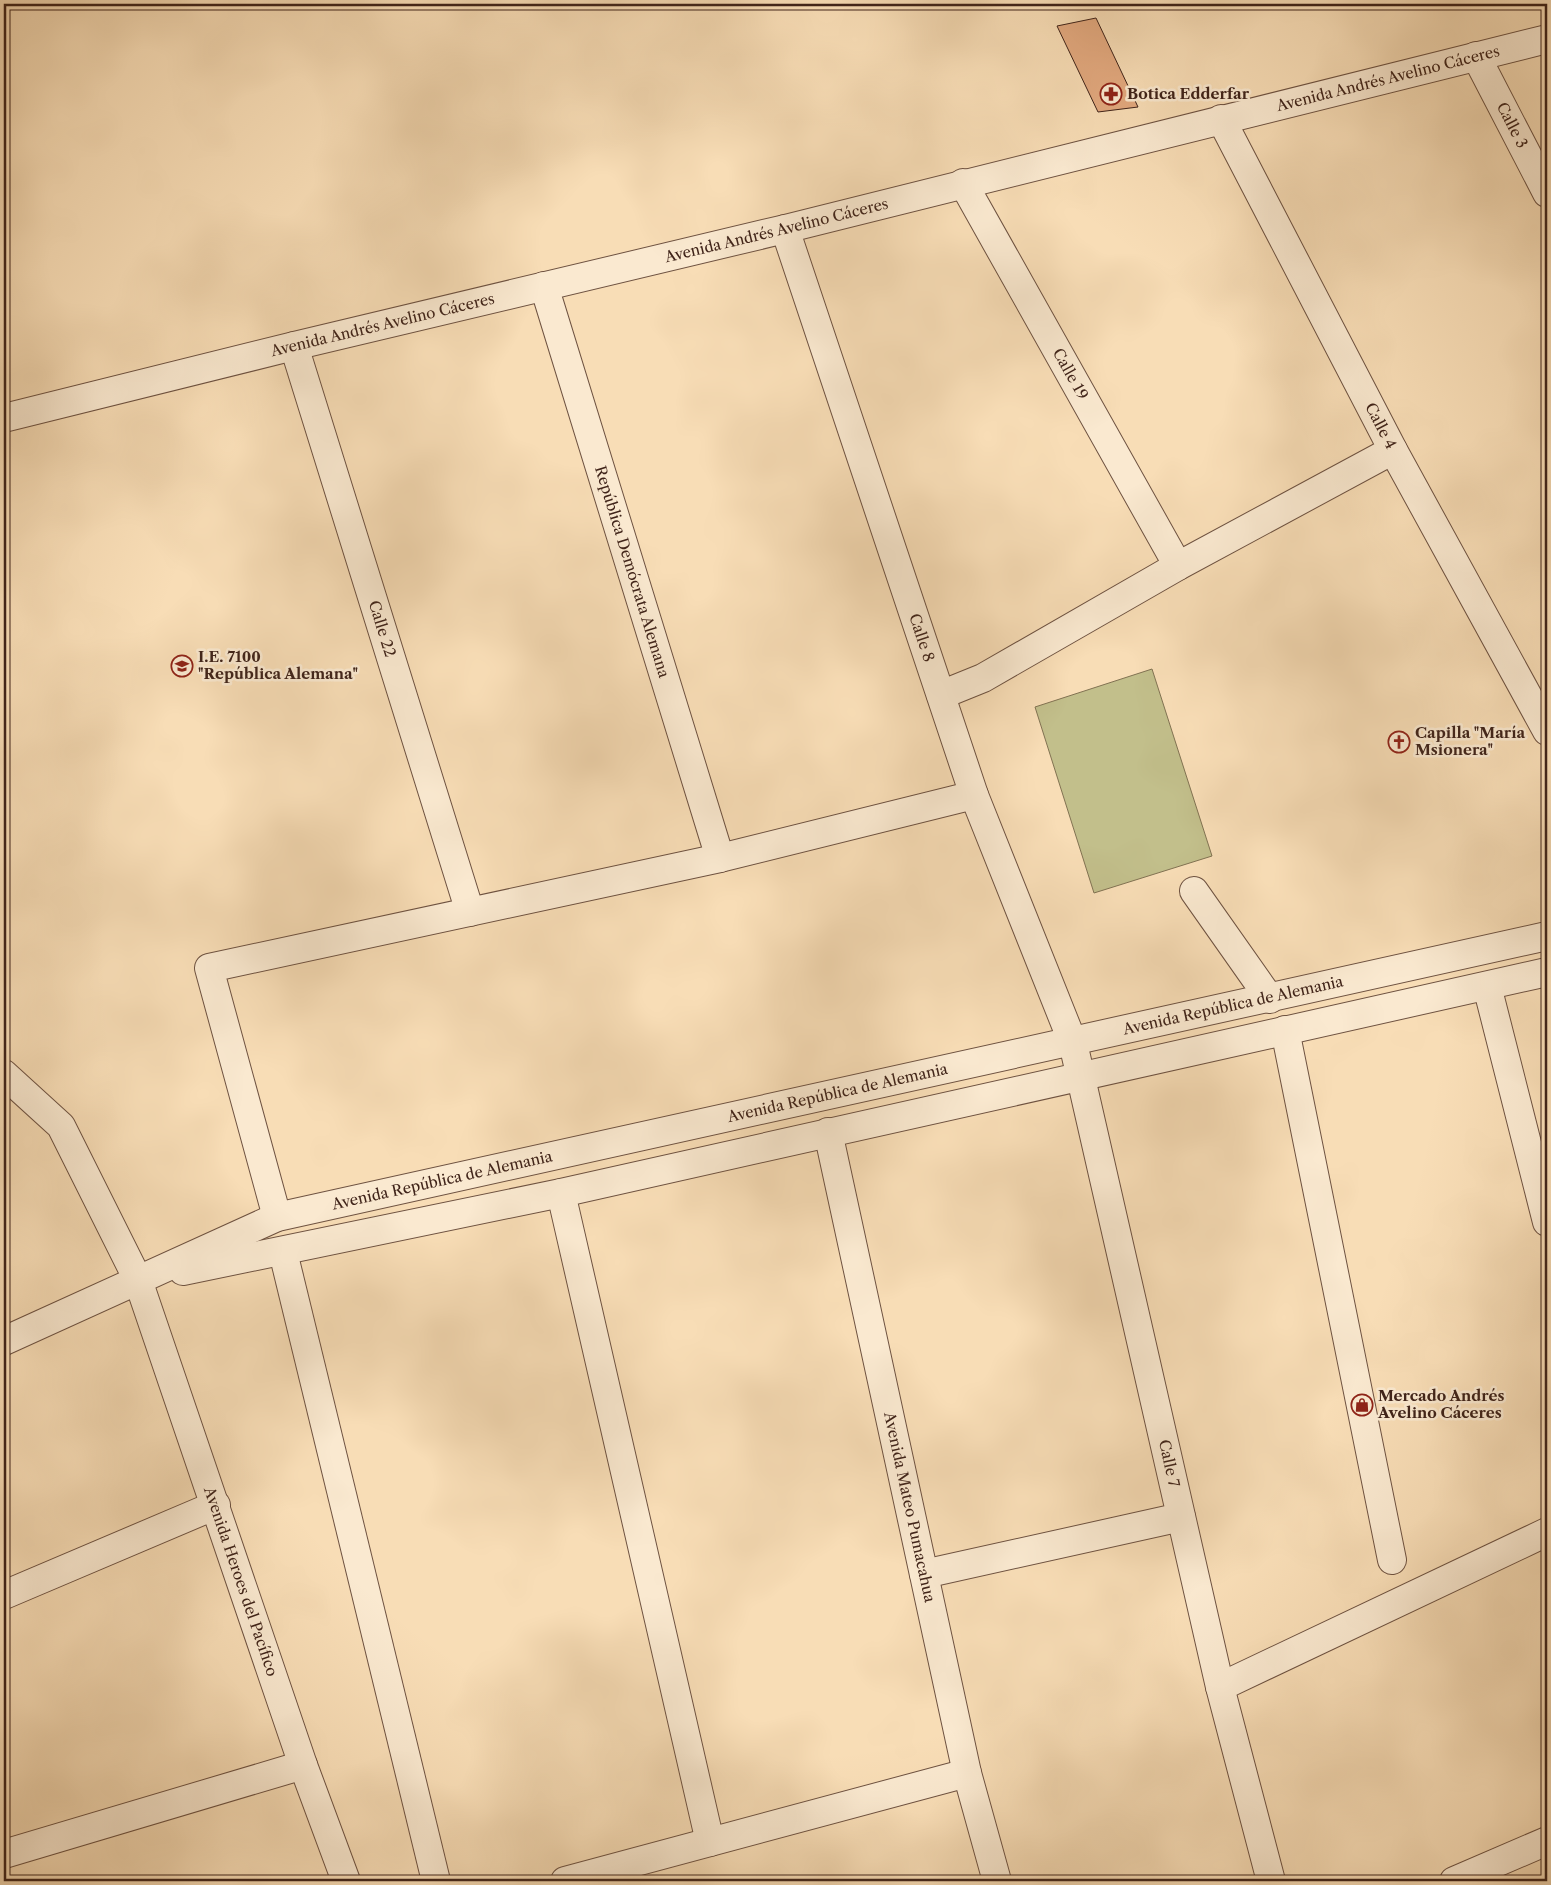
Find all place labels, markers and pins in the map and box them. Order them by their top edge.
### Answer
pharmacy icon: Botica Edderfar [1099,82,1123,106]
place label: Botica Edderfar [1127,84,1250,103]
place label: I.E. 7100 "República Alemana" [198,647,358,683]
school or university icon: I.E. 7100 "República Alemana" [170,654,194,678]
place label: Capilla "María Msionera" [1415,723,1526,759]
church icon: Capilla "María Msionera" [1387,730,1411,754]
place label: Mercado Andrés Avelino Cáceres [1377,1386,1504,1422]
shop icon: Mercado Andrés Avelino Cáceres [1350,1393,1374,1417]

